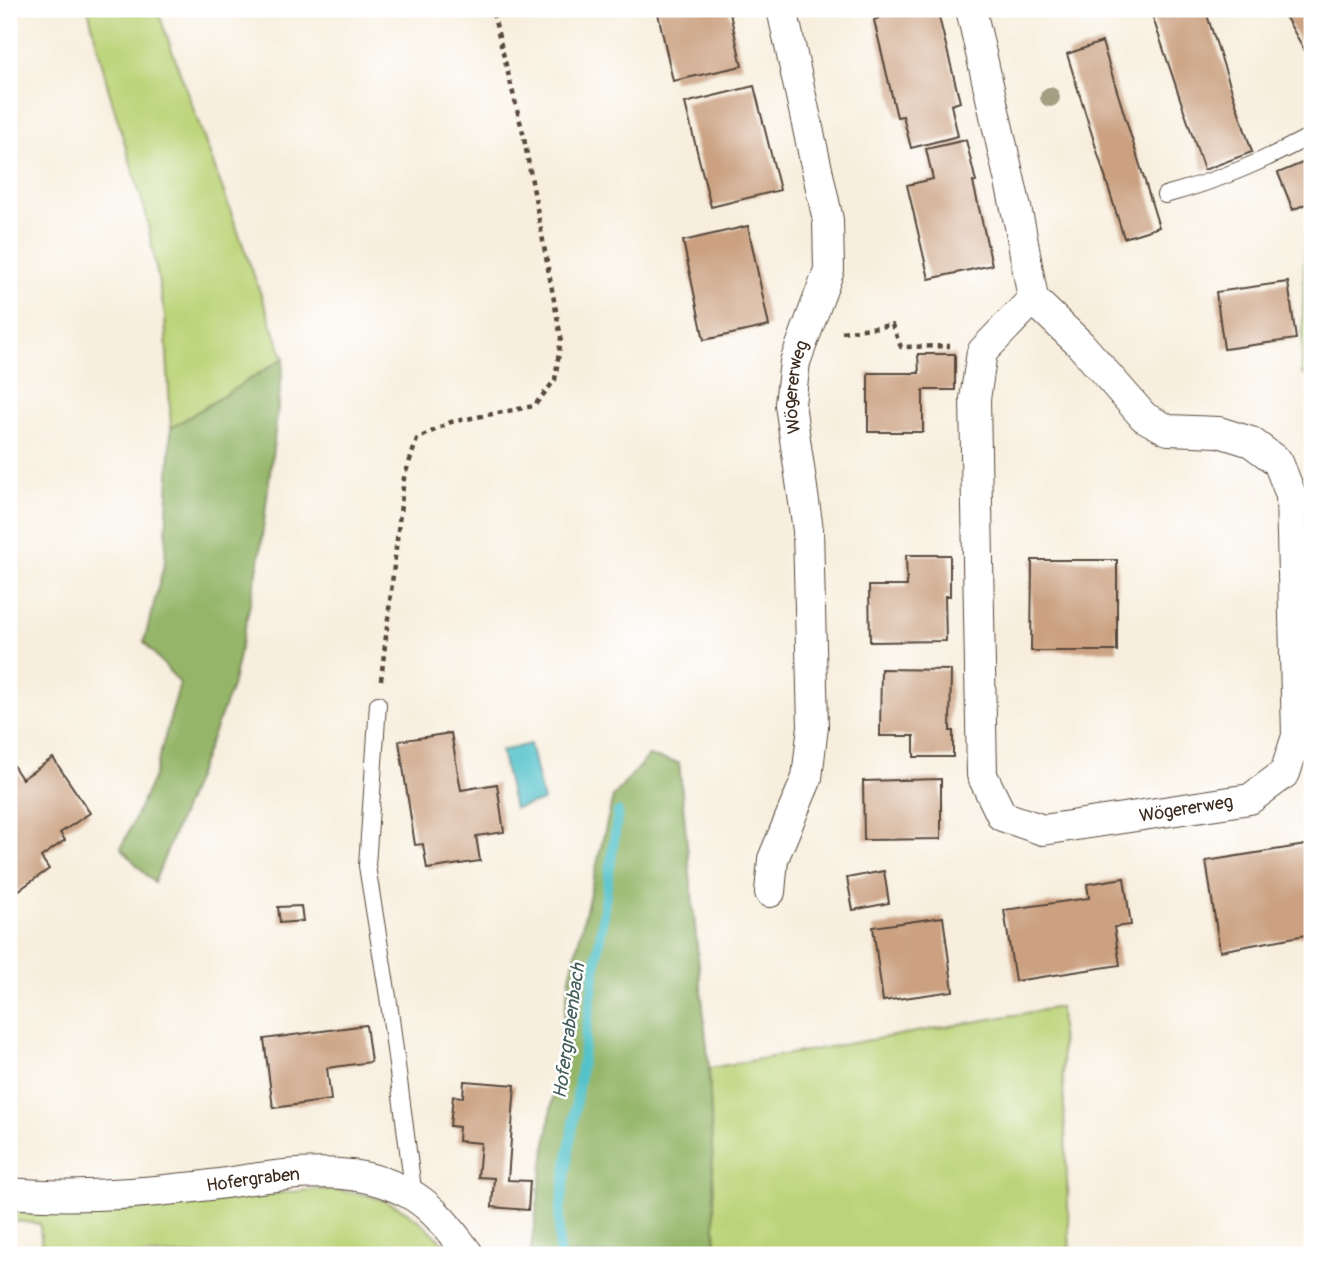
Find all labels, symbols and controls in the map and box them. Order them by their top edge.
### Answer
street label: Wögererweg [778,337,814,435]
street label: Wögererweg [1137,790,1235,828]
water label: Hofergrabenbach [548,961,590,1100]
street label: Hofergraben [205,1162,301,1197]

